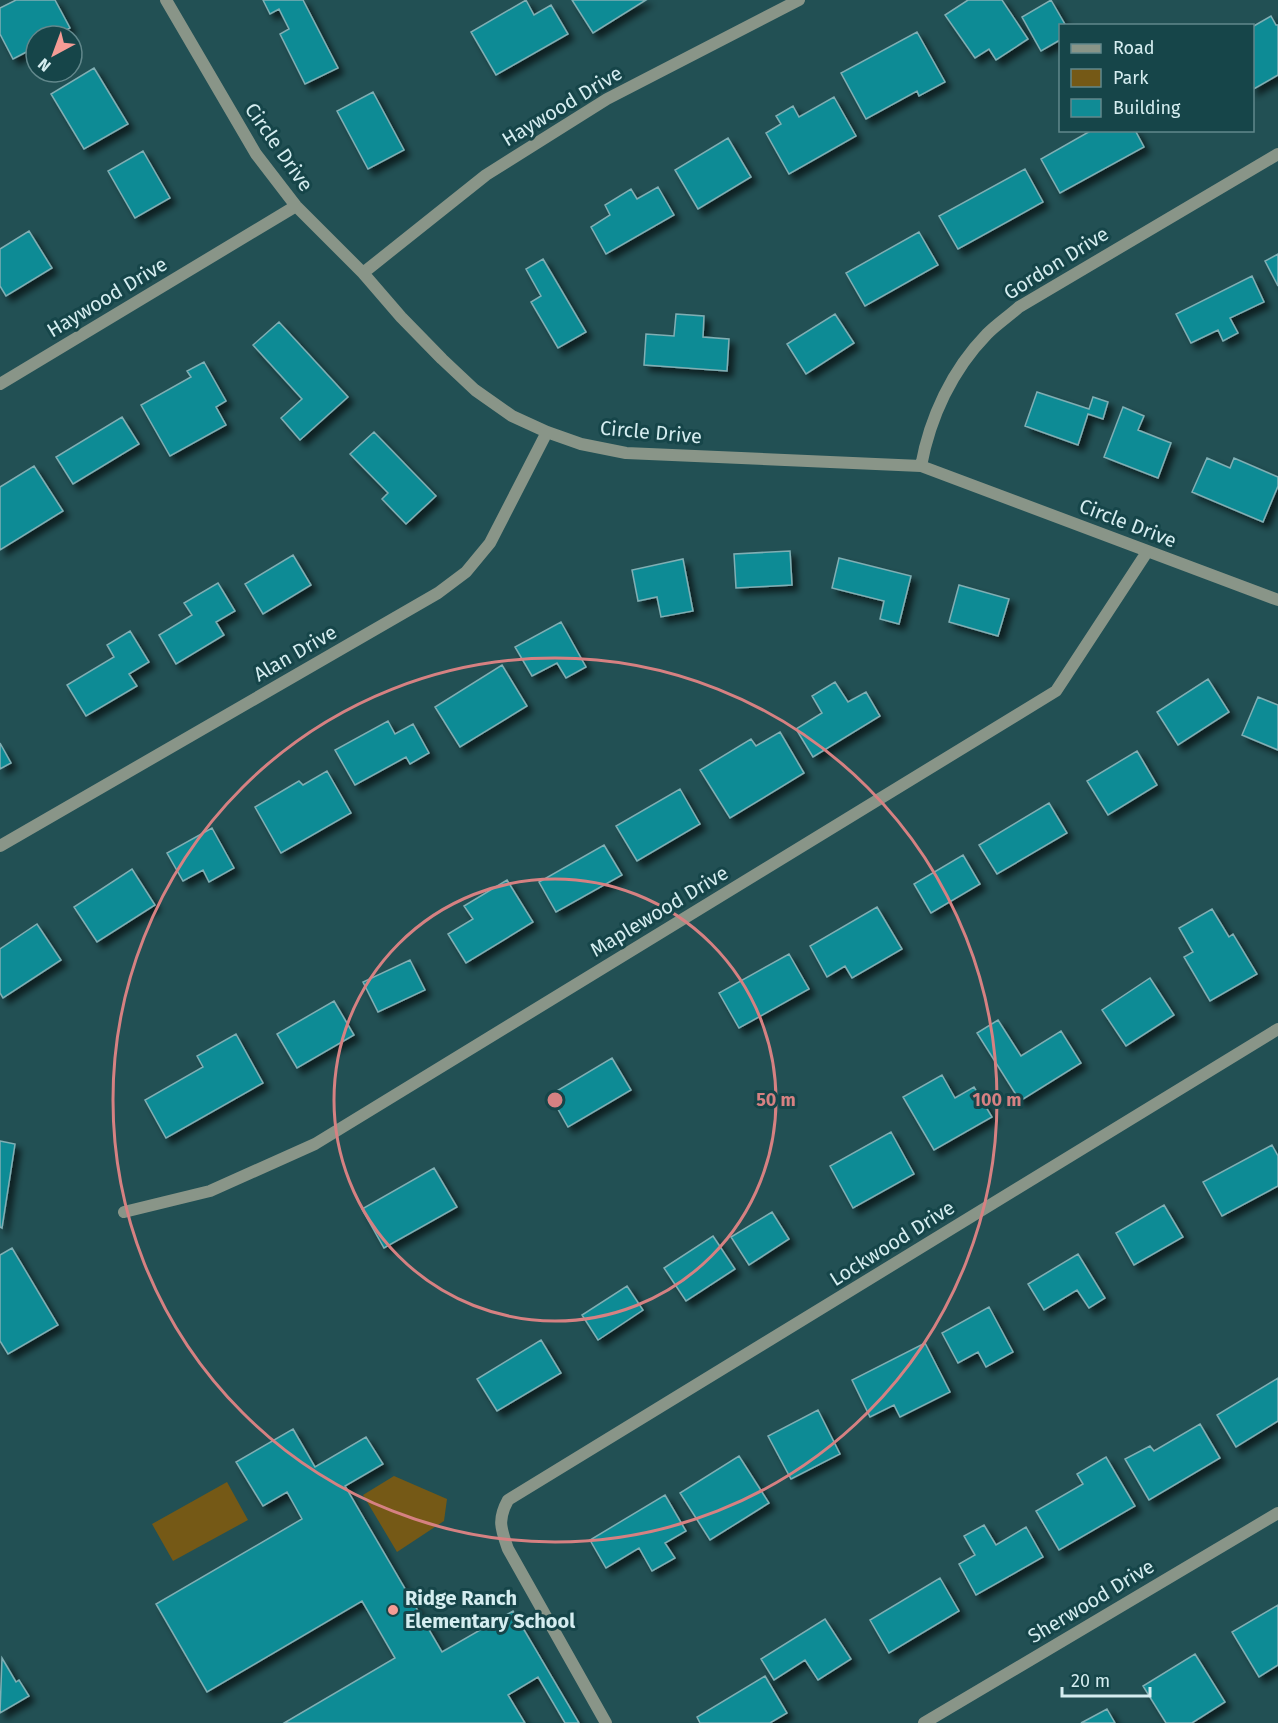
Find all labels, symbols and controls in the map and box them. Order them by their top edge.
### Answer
north arrow [24,24,84,84]
legend [1059,24,1254,132]
text: Road [1113,37,1155,59]
text: N [34,54,55,76]
street label: Haywood Drive [498,61,626,151]
text: Park [1113,67,1149,89]
text: Building [1113,97,1181,119]
street label: Circle Drive [240,98,318,196]
street label: Gordon Drive [999,221,1113,305]
street label: Haywood Drive [43,252,171,342]
street label: Circle Drive [599,416,703,448]
street label: Circle Drive [1076,493,1180,553]
street label: Alan Drive [249,620,341,686]
street label: Maplewood Drive [586,860,732,962]
text: 50 m [756,1089,796,1111]
text: 100 m [973,1089,1021,1111]
centre of rings [545,1090,565,1110]
street label: Lockwood Drive [825,1195,959,1291]
street label: Sherwood Drive [1023,1554,1159,1648]
place label: Ridge Ranch Elementary School [405,1586,575,1633]
marker: Ridge Ranch Elementary School [386,1603,400,1617]
scale bar [1062,1660,1150,1698]
text: 20 m [1071,1670,1110,1692]

